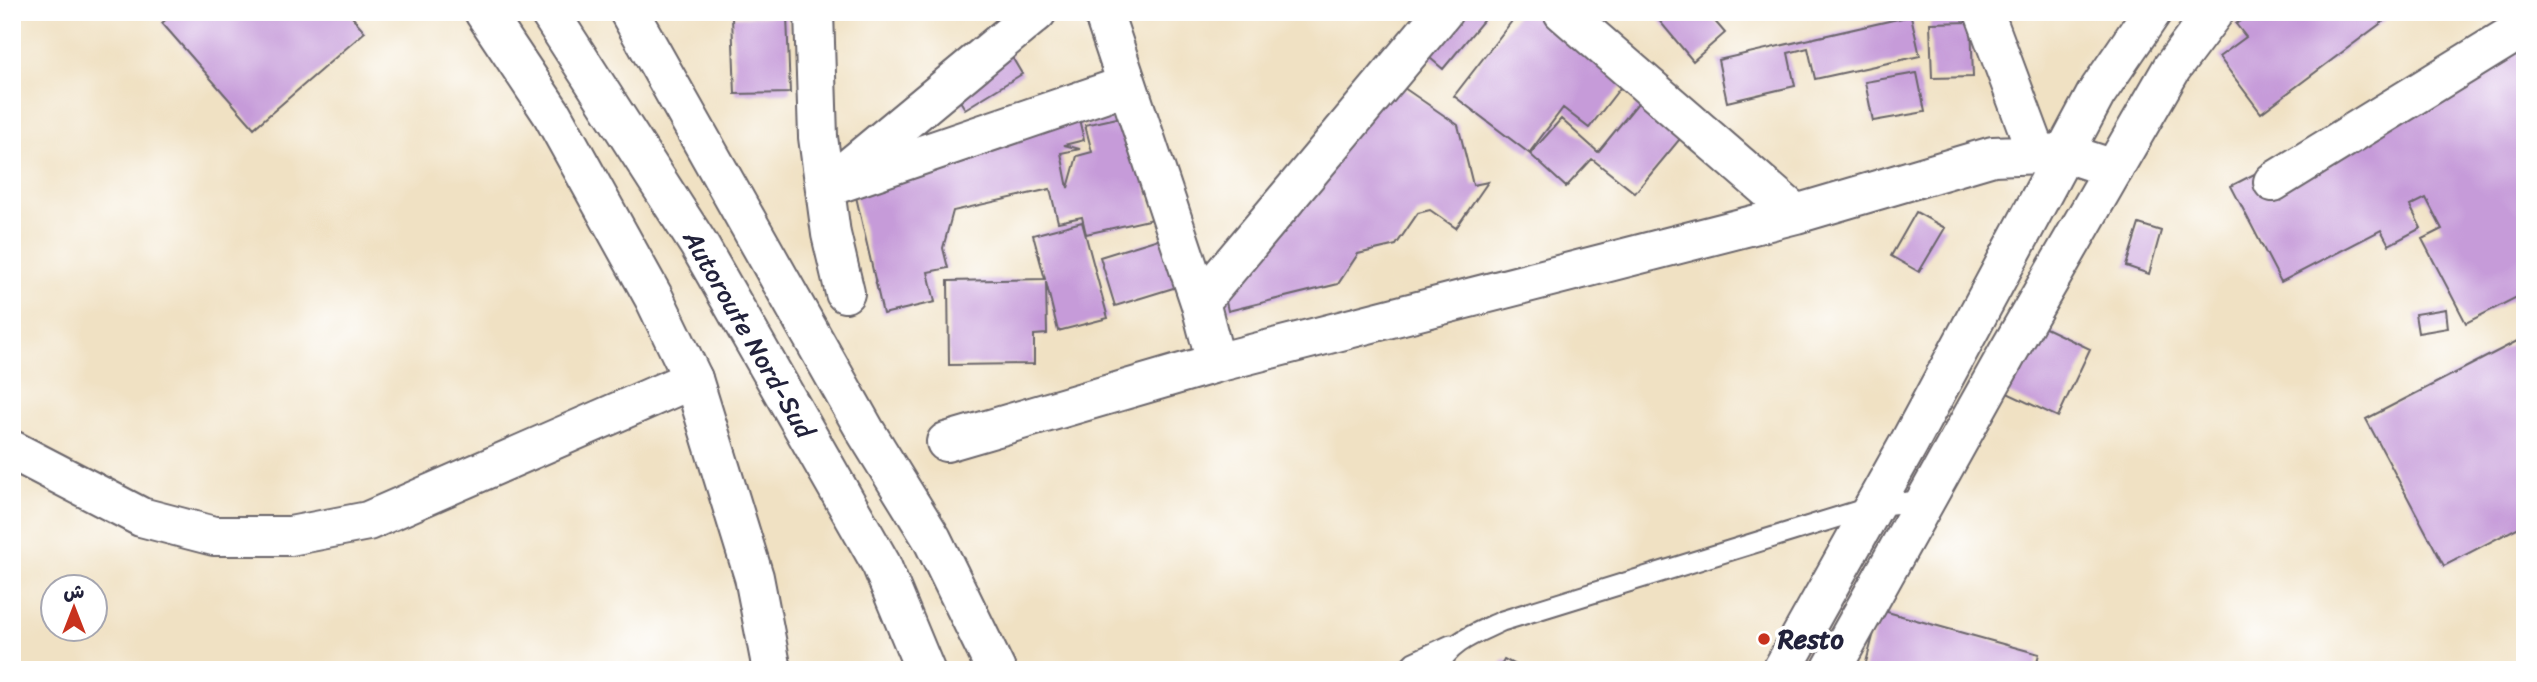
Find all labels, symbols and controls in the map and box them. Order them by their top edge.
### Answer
street label: Autoroute Nord-Sud [670,220,829,449]
north arrow [38,574,108,644]
text: ش [64,575,85,608]
place label: Resto [1777,616,1844,662]
marker: Resto [1756,631,1772,647]

